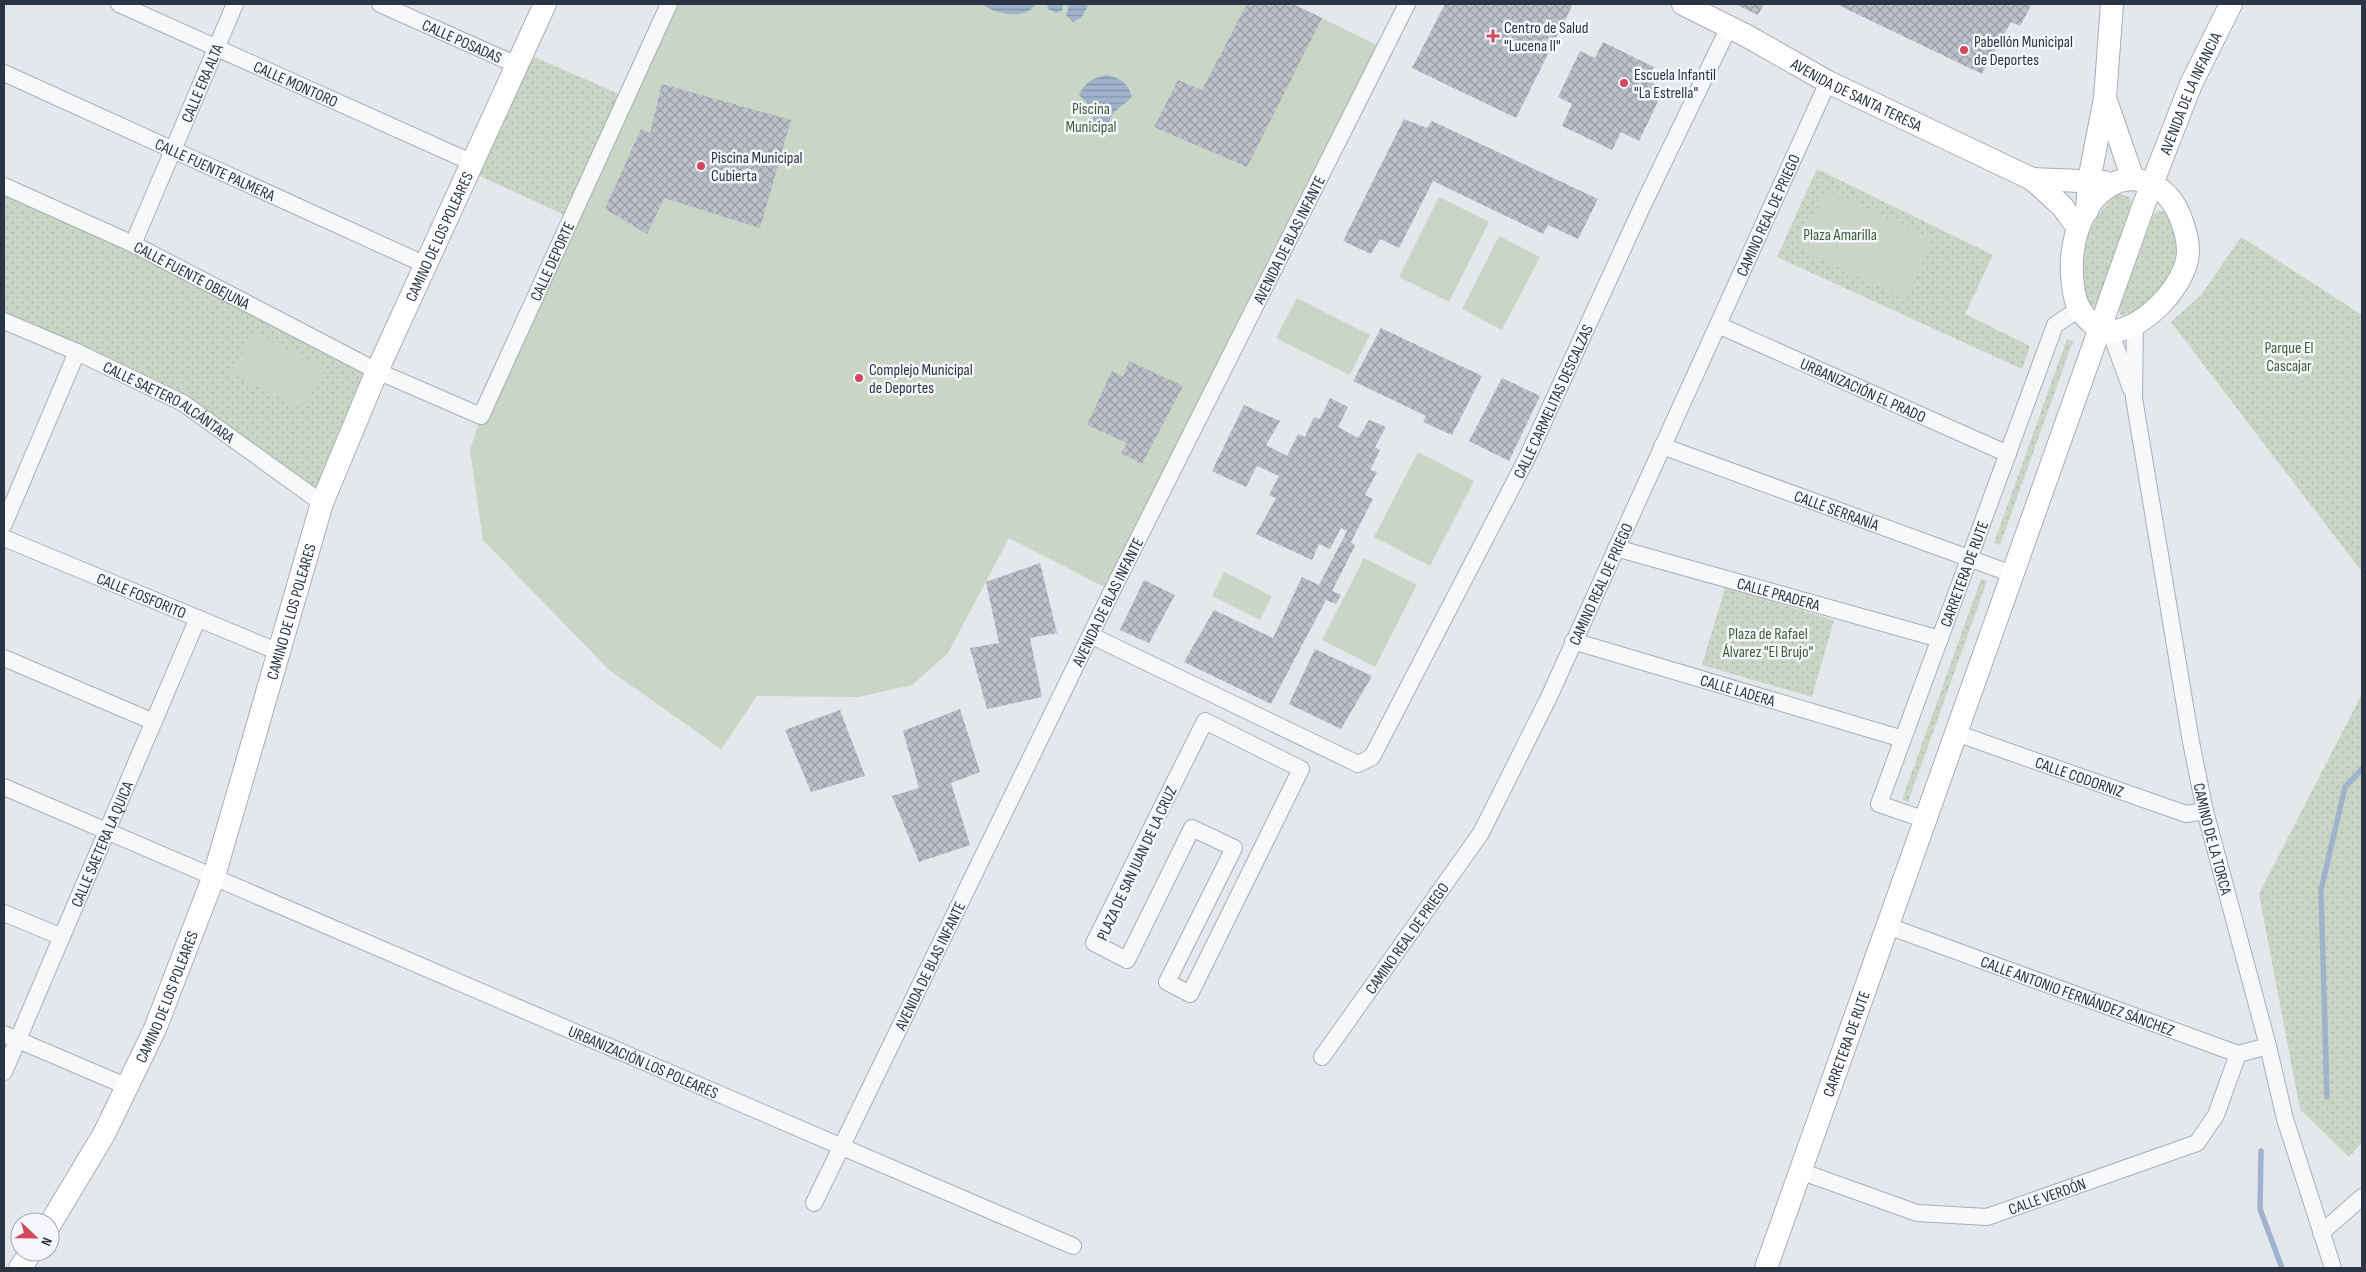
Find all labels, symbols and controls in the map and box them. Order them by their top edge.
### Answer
street label: CALLE POSADAS [419,16,505,68]
place label: Centro de Salud "Lucena II" [1504,19,1588,56]
marker: Centro de Salud "Lucena II" [1486,29,1500,43]
street label: AVENIDA DE LA INFANCIA [2156,30,2226,159]
place label: Pabellón Municipal de Deportes [1974,33,2073,70]
street label: CALLE ERA ALTA [178,41,228,126]
marker: Pabellón Municipal de Deportes [1958,44,1970,56]
street label: AVENIDA DE SANTA TERESA [1786,55,1925,136]
street label: CALLE MONTORO [250,58,341,112]
place label: Escuela Infantil "La Estrella" [1634,66,1716,103]
marker: Escuela Infantil "La Estrella" [1618,77,1630,89]
park label: Piscina Municipal [1065,100,1117,137]
street label: CALLE FUENTE PALMERA [152,135,278,206]
place label: Piscina Municipal Cubierta [711,149,803,186]
street label: CAMINO REAL DE PRIEGO [1733,152,1805,280]
marker: Piscina Municipal Cubierta [695,160,707,172]
street label: CAMINO DE LOS POLEARES [402,169,478,305]
street label: AVENIDA DE BLAS INFANTE [1249,173,1330,308]
street label: CALLE DEPORTE [527,219,579,304]
park label: Plaza Amarilla [1803,226,1877,245]
street label: CALLE FUENTE OBEJUNA [130,238,253,314]
street label: CALLE CARMELITAS DESCALZAS [1510,322,1598,482]
park label: Parque El Cascajar [2265,339,2313,376]
street label: URBANIZACIÓN EL PRADO [1797,355,1928,427]
street label: CALLE SAETERO ALCÁNTARA [99,358,238,448]
place label: Complejo Municipal de Deportes [869,361,973,398]
marker: Complejo Municipal de Deportes [853,372,865,384]
street label: CALLE SERRANÍA [1791,487,1881,536]
street label: CARRETERA DE RUTE [1937,519,1993,630]
street label: CAMINO REAL DE PRIEGO [1566,520,1638,648]
street label: AVENIDA DE BLAS INFANTE [1068,535,1148,670]
street label: CAMINO DE LOS POLEARES [263,542,321,682]
street label: CALLE FOSFORITO [93,569,189,623]
street label: CALLE PRADERA [1735,574,1822,616]
park label: Plaza de Rafael Álvarez "El Brujo" [1722,625,1813,662]
street label: CALLE LADERA [1698,671,1777,712]
street label: CALLE CODORNIZ [2032,754,2126,802]
street label: CALLE SAETERA LA QUICA [68,779,138,910]
street label: CAMINO DE LA TORCA [2189,782,2235,897]
street label: PLAZA DE SAN JUAN DE LA CRUZ [1093,783,1182,944]
street label: CAMINO REAL DE PRIEGO [1362,879,1454,998]
street label: AVENIDA DE BLAS INFANTE [891,899,970,1035]
street label: CAMINO DE LOS POLEARES [132,928,203,1066]
street label: CALLE ANTONIO FERNÁNDEZ SÁNCHEZ [1978,953,2177,1041]
street label: CARRETERA DE RUTE [1820,989,1875,1100]
street label: URBANIZACIÓN LOS POLEARES [565,1022,721,1104]
street label: CALLE VERDÓN [2006,1175,2089,1220]
north arrow [10,1212,60,1262]
text: N [37,1235,56,1248]

